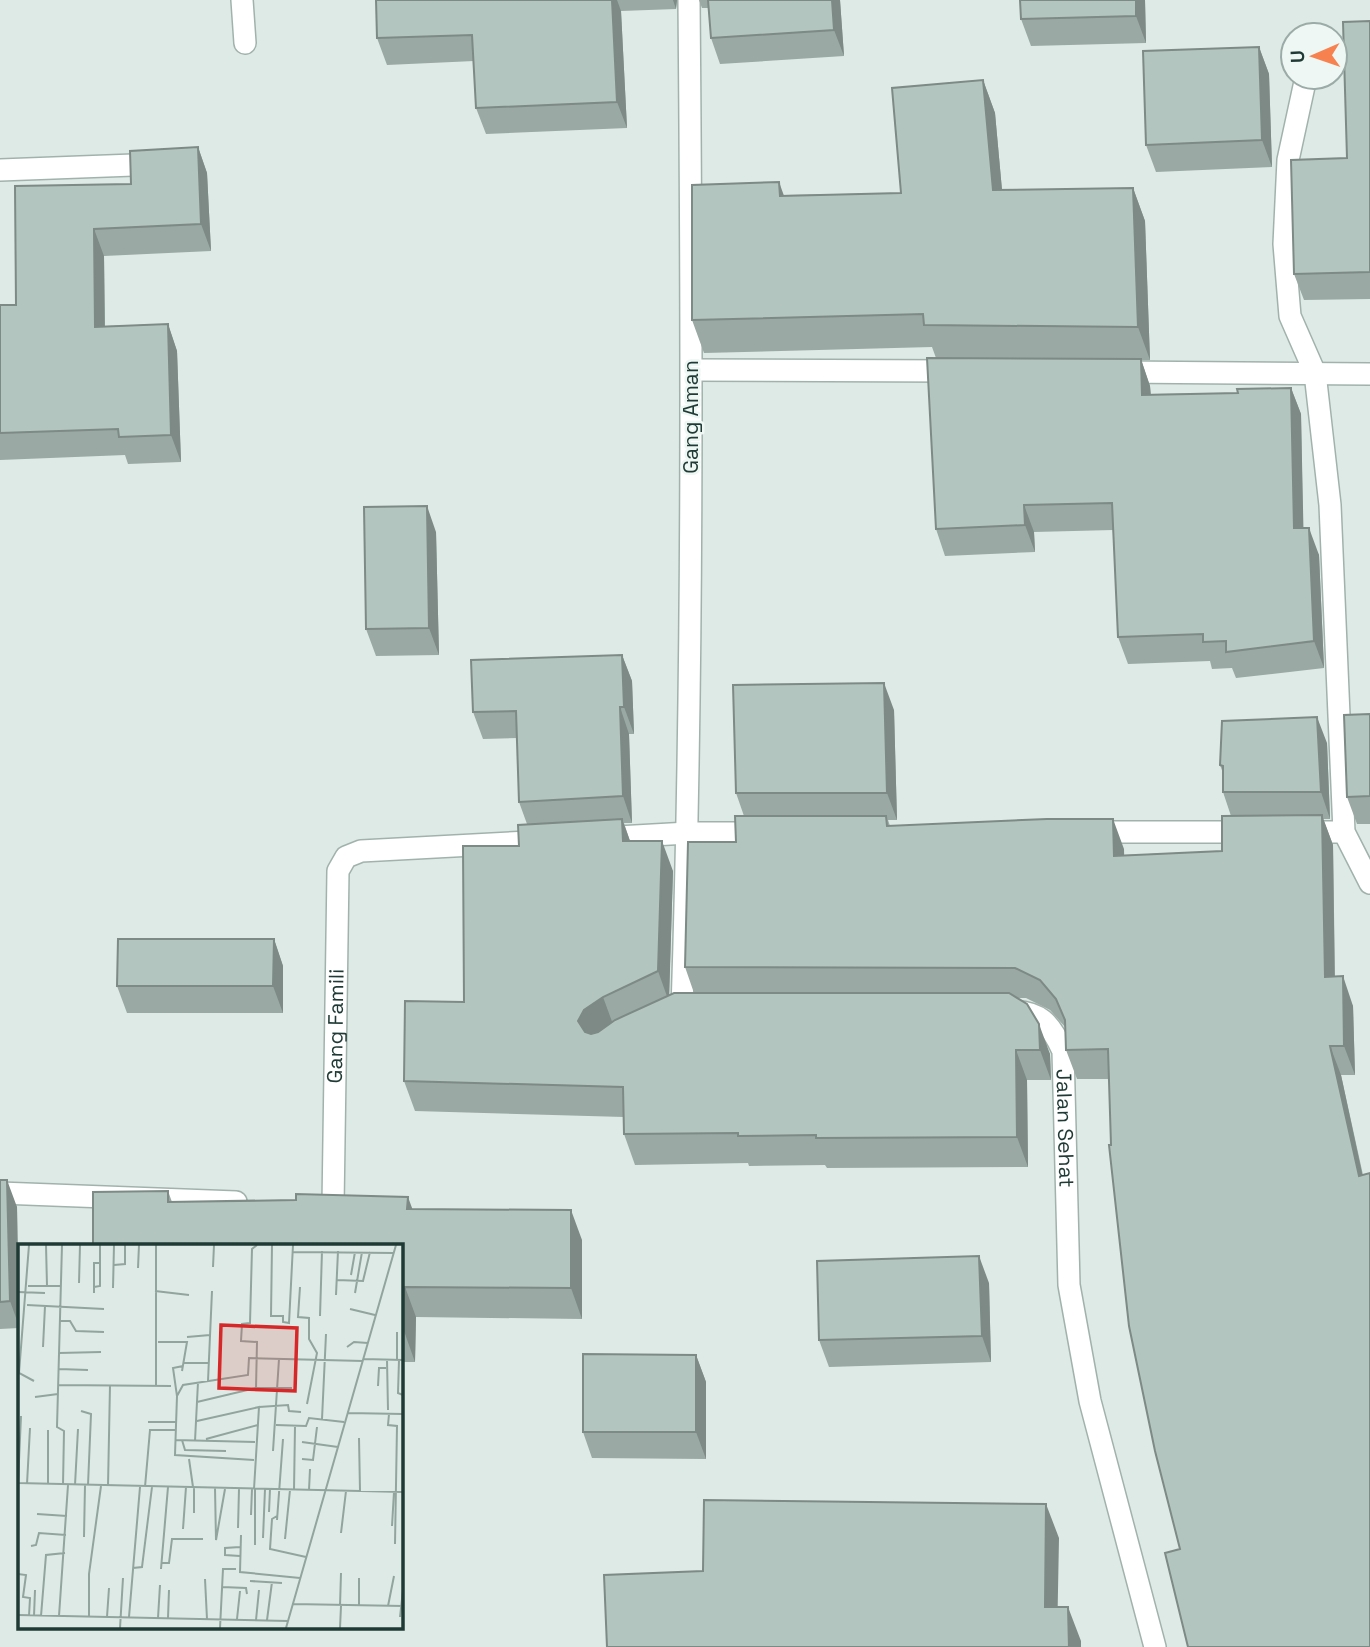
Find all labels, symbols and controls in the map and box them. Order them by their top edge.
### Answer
north arrow [1279,21,1349,91]
text: U [1285,50,1310,63]
street label: Gang Aman [677,360,704,474]
street label: Gang Famili [321,969,350,1083]
street label: Jalan Sehat [1050,1068,1080,1188]
inset map [18,1244,402,1630]

